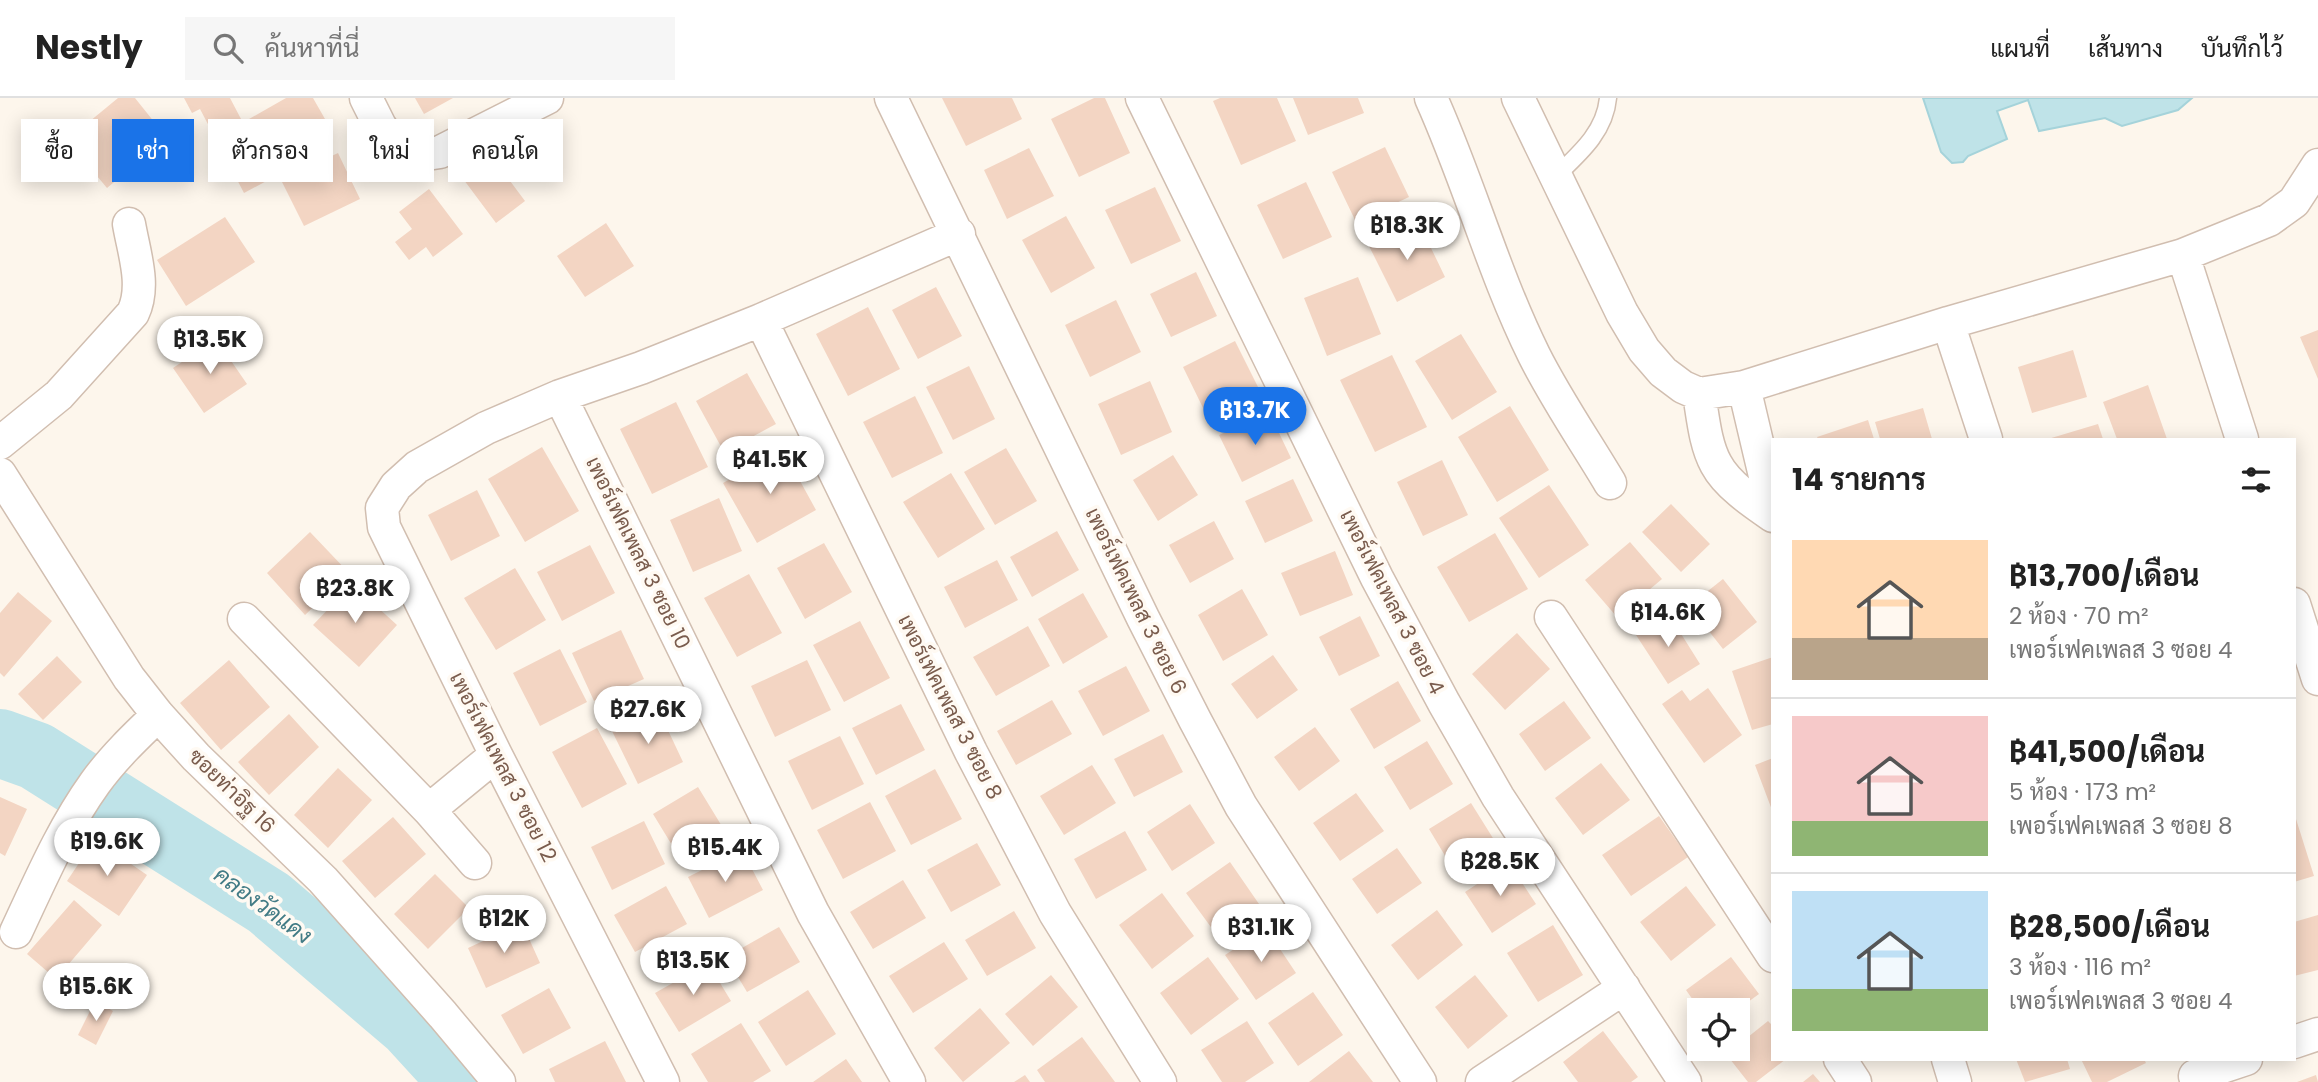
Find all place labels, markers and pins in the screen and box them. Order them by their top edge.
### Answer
pin: ฿18.3K [1350,202,1464,262]
pin: ฿13.5K [153,316,267,376]
pin: ฿13.7K [1198,388,1312,447]
pin: ฿41.5K [713,436,827,496]
pin: ฿23.8K [298,566,412,625]
pin: ฿14.6K [1611,589,1725,649]
pin: ฿27.6K [591,686,705,746]
pin: ฿19.6K [50,818,164,878]
pin: ฿15.4K [668,824,782,884]
pin: ฿28.5K [1443,838,1557,898]
pin: ฿12K [463,896,545,955]
pin: ฿31.1K [1204,904,1318,964]
pin: ฿13.5K [636,937,750,997]
pin: ฿15.6K [39,964,153,1023]

